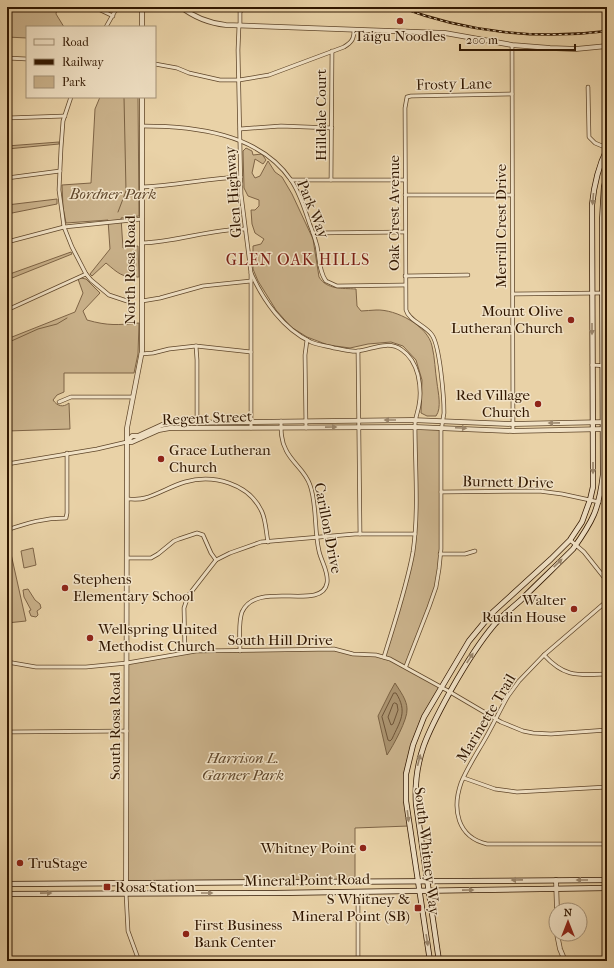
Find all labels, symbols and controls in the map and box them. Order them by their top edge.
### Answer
marker: Taigu Noodles [395,16,405,26]
legend [26,26,156,98]
scale bar [460,26,575,52]
place label: Taigu Noodles [354,27,446,45]
text: 200 m [466,33,498,47]
text: Road [62,35,89,49]
text: Railway [62,55,104,69]
street label: Hilldale Court [312,68,330,161]
street label: Frosty Lane [416,74,493,94]
text: Park [62,75,87,89]
street label: Glen Highway [221,144,245,239]
street label: Oak Crest Avenue [385,154,403,271]
street label: Merrill Crest Drive [492,163,510,288]
street label: Park Way [293,177,333,242]
park label: Bordner Park [69,185,157,203]
one-way arrow [589,193,596,205]
street label: North Rosa Road [121,214,139,325]
district label: GLEN OAK HILLS [226,250,370,269]
place label: Mount Olive Lutheran Church [451,302,564,337]
marker: Mount Olive Lutheran Church [566,315,576,325]
one-way arrow [589,323,595,336]
place label: Red Village Church [456,386,531,421]
marker: Red Village Church [533,399,543,409]
street label: Regent Street [162,407,253,429]
one-way arrow [383,417,396,423]
one-way arrow [547,420,560,426]
one-way arrow [325,424,337,431]
one-way arrow [455,425,468,431]
place label: Grace Lutheran Church [169,441,271,476]
marker: Grace Lutheran Church [156,454,166,464]
one-way arrow [590,462,596,475]
street label: Burnett Drive [462,472,554,492]
street label: Carillon Drive [310,481,346,575]
one-way arrow [553,558,563,568]
place label: Stephens Elementary School [73,570,194,605]
marker: Stephens Elementary School [60,583,70,593]
place label: Walter Rudin House [482,591,567,626]
marker: Walter Rudin House [569,604,579,614]
place label: Wellspring United Methodist Church [97,620,218,655]
street label: South Hill Drive [227,631,333,649]
marker: Wellspring United Methodist Church [85,633,95,643]
one-way arrow [466,653,474,663]
street label: South Rosa Road [106,671,124,780]
street label: Marinette Trail [453,671,519,765]
park label: Harrison L. Garner Park [202,749,284,784]
one-way arrow [417,753,423,766]
street label: South Whitney Way [410,786,444,917]
one-way arrow [405,810,411,822]
place label: Whitney Point [260,839,356,857]
marker: Whitney Point [358,843,368,853]
place label: TruStage [28,854,88,872]
marker: TruStage [15,858,25,868]
street label: Mineral Point Road [244,870,371,890]
one-way arrow [510,877,523,883]
one-way arrow [575,877,588,883]
place label: Rosa Station [115,878,195,896]
marker: Rosa Station [102,882,112,892]
one-way arrow [462,887,475,893]
one-way arrow [40,890,53,896]
one-way arrow [201,890,214,896]
place label: S Whitney & Mineral Point (SB) [291,890,410,925]
north arrow [548,902,588,942]
marker: S Whitney & Mineral Point (SB) [413,903,423,913]
text: N [564,906,573,919]
place label: First Business Bank Center [194,916,283,951]
marker: First Business Bank Center [181,929,191,939]
one-way arrow [424,934,430,946]

